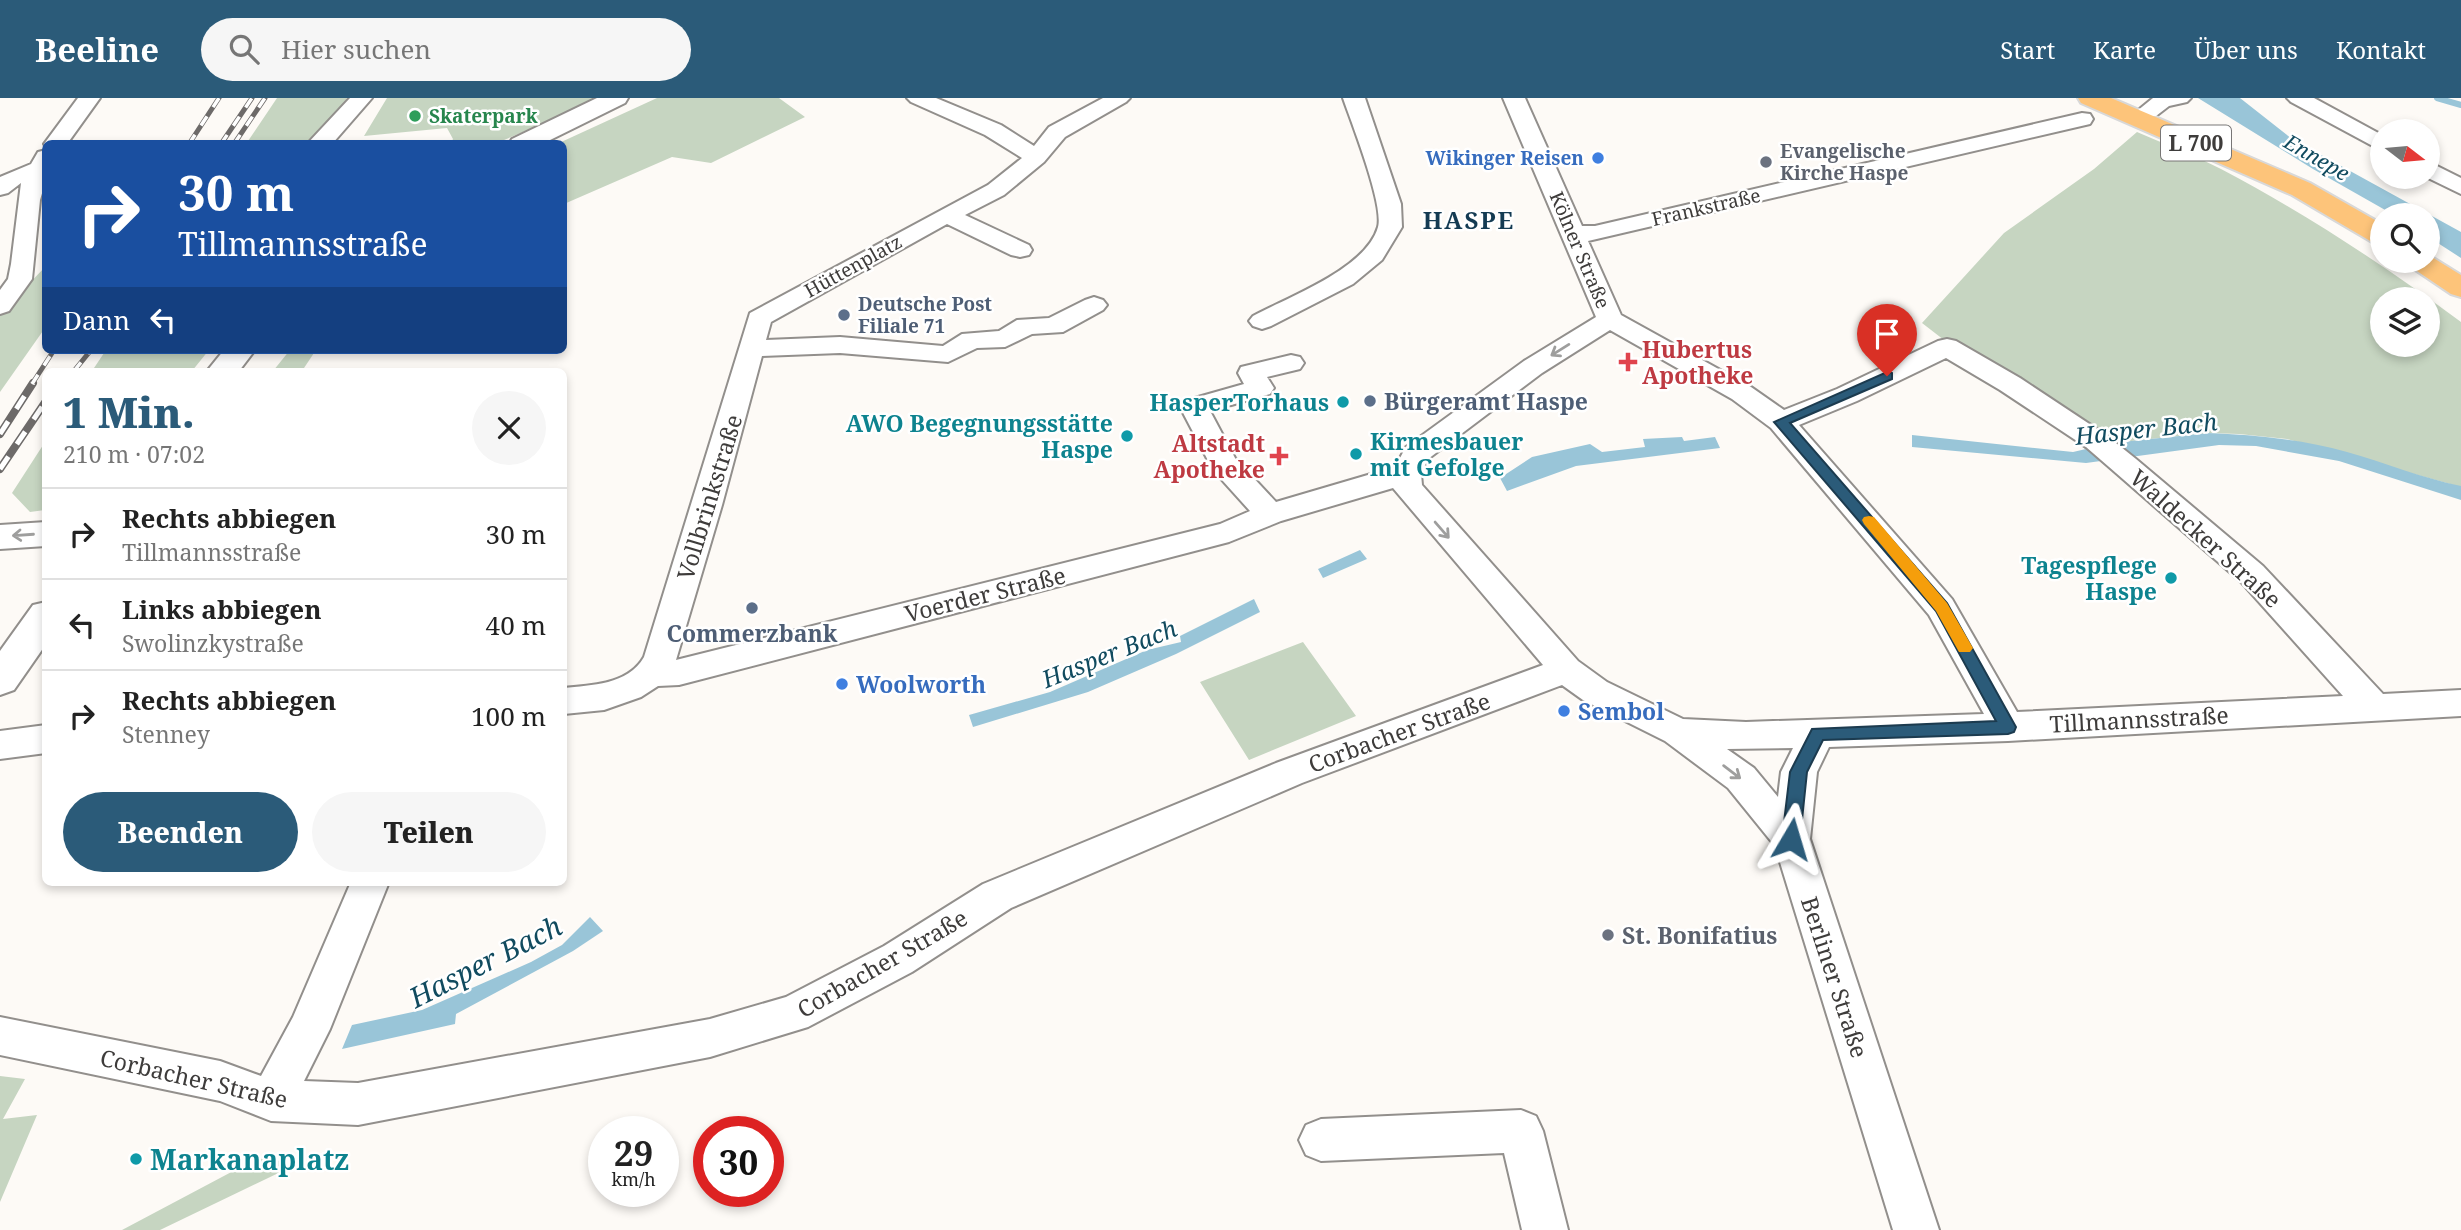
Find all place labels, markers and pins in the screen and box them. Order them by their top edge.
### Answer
place label: Skaterpark [429,103,539,129]
marker: Skaterpark [407,108,423,124]
place label: Evangelische Kirche Haspe [1780,138,1908,186]
place label: Wikinger Reisen [1425,145,1584,171]
marker: Wikinger Reisen [1590,150,1606,166]
marker: Evangelische Kirche Haspe [1758,154,1774,170]
place label: Deutsche Post Filiale 71 [858,291,992,339]
pin [1857,304,1917,376]
marker: Deutsche Post Filiale 71 [836,307,852,323]
place label: Hubertus Apotheke [1642,333,1753,391]
marker: Hubertus Apotheke [1620,354,1636,370]
place label: Bürgeramt Haspe [1384,385,1588,417]
place label: HasperTorhaus [1149,386,1329,418]
marker: Bürgeramt Haspe [1362,393,1378,409]
marker: HasperTorhaus [1335,394,1351,410]
place label: AWO Begegnungsstätte Haspe [846,407,1113,465]
place label: Kirmesbauer mit Gefolge [1370,425,1523,483]
place label: Altstadt Apotheke [1154,427,1265,485]
marker: AWO Begegnungsstätte Haspe [1119,428,1135,444]
marker: Kirmesbauer mit Gefolge [1348,446,1364,462]
marker: Altstadt Apotheke [1271,448,1287,464]
place label: Tagespflege Haspe [2021,549,2157,607]
marker: Tagespflege Haspe [2163,570,2179,586]
marker: Commerzbank [744,600,760,616]
place label: Commerzbank [667,617,838,649]
place label: Woolworth [856,668,986,700]
marker: Woolworth [834,676,850,692]
place label: Sembol [1578,695,1664,727]
marker: Sembol [1556,703,1572,719]
place label: St. Bonifatius [1622,919,1777,951]
marker: St. Bonifatius [1600,927,1616,943]
place label: Markanaplatz [150,1140,349,1178]
marker: Markanaplatz [128,1151,144,1167]

